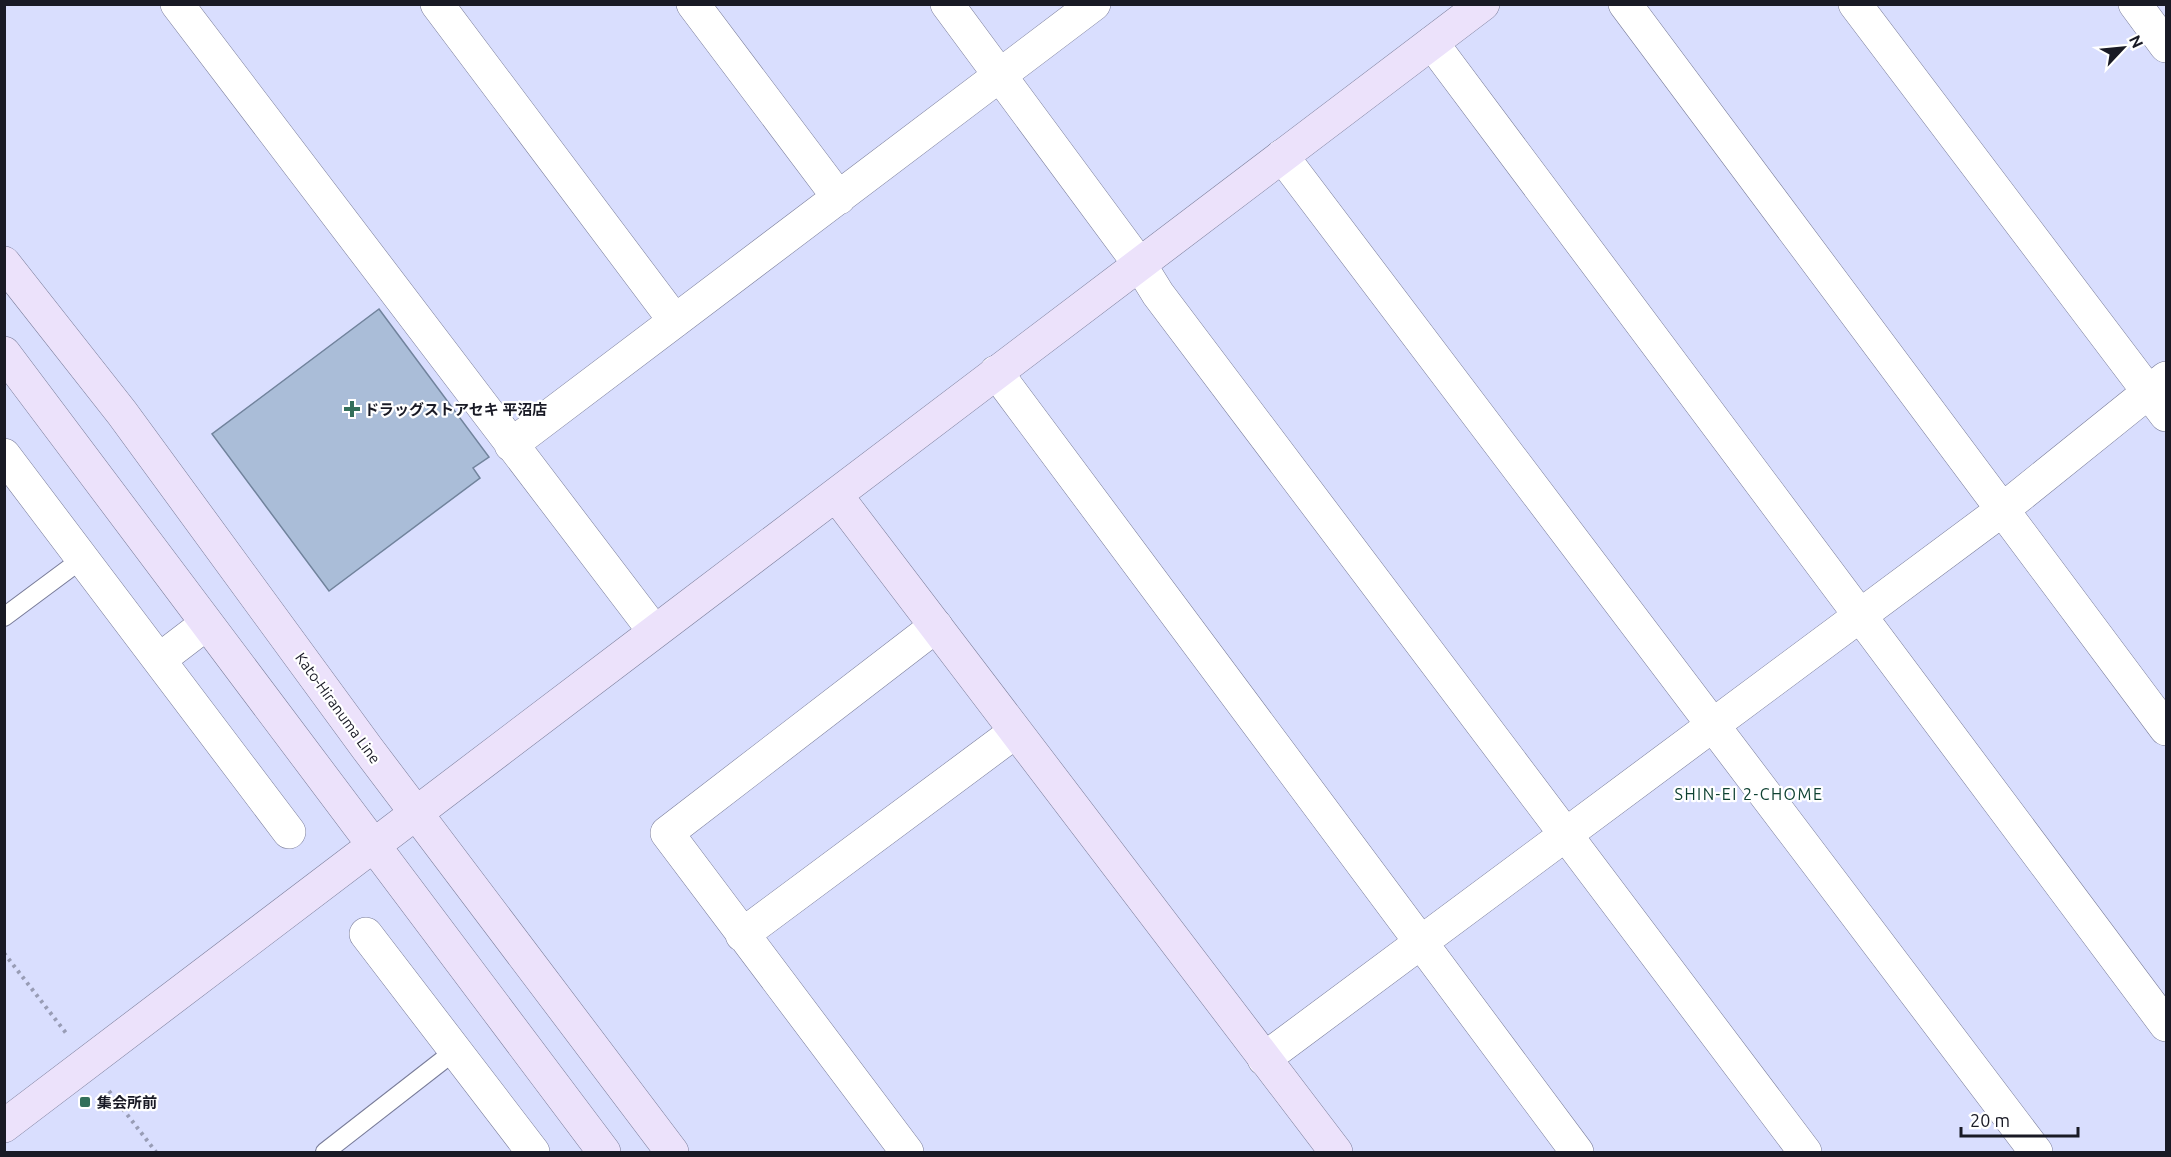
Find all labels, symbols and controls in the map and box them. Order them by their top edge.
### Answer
north arrow [2093,18,2153,78]
text: N [2126,32,2147,51]
place label: ドラッグストアセキ 平沼店 [364,401,547,418]
marker: ドラッグストアセキ 平沼店 [345,402,359,416]
street label: Kato-Hiranuma Line [292,649,384,767]
district label: SHIN-EI 2-CHOME [1675,785,1823,803]
place label: 集会所前 [96,1094,157,1111]
marker: 集会所前 [78,1095,92,1109]
scale bar [1961,1100,2078,1138]
text: 20 m [1970,1110,2010,1130]

